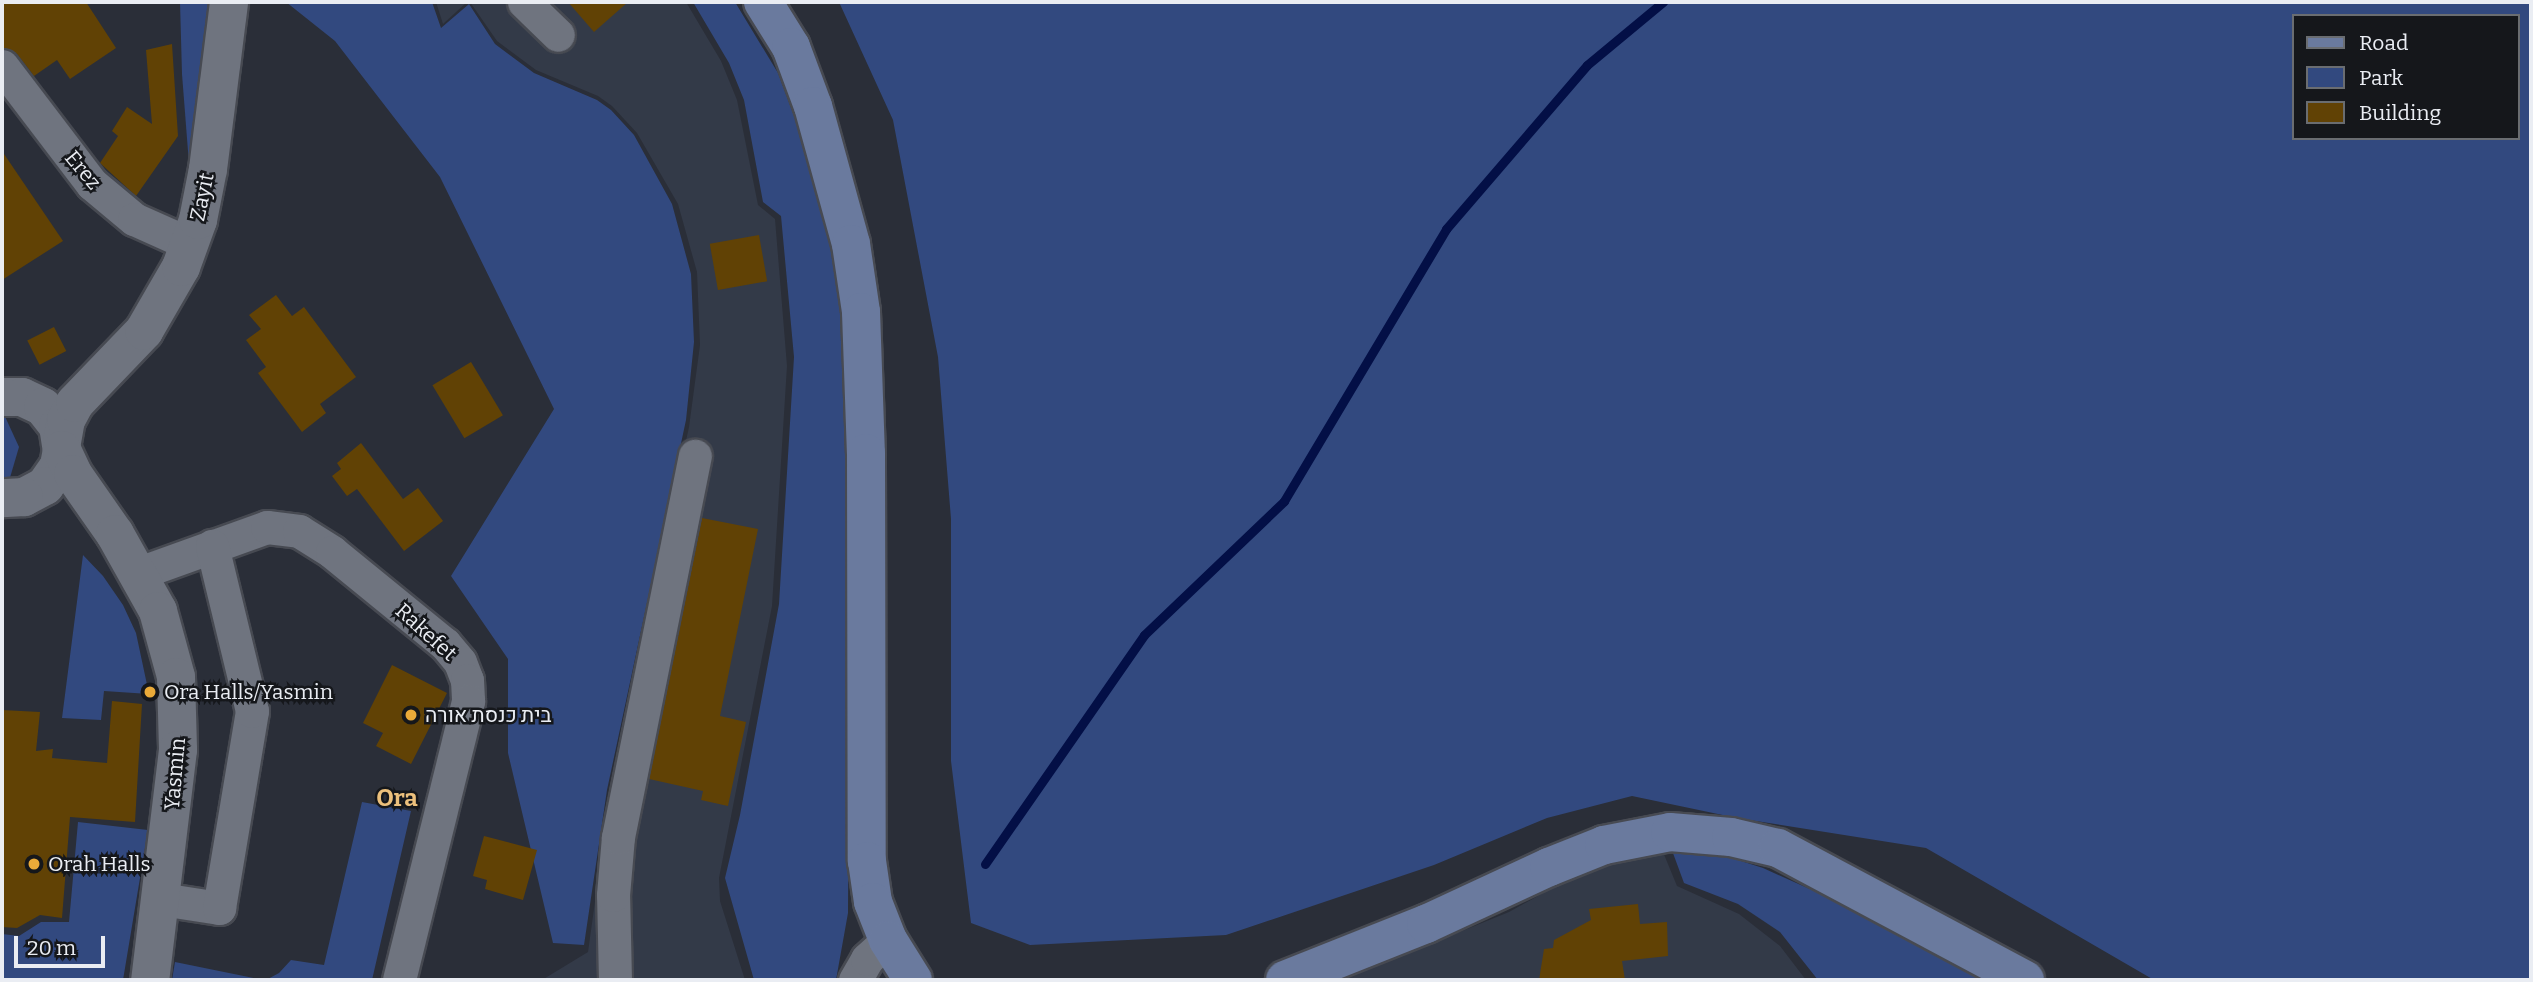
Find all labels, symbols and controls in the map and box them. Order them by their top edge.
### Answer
legend [2292,14,2519,140]
text: Road [2359,30,2408,56]
text: Park [2359,65,2403,91]
text: Building [2359,100,2441,126]
street label: Erez [59,145,107,195]
street label: Zayit [185,171,219,223]
street label: Rakefet [390,598,462,666]
place label: Ora Halls/Yasmin [164,679,333,705]
marker: Ora Halls/Yasmin [142,684,158,700]
place label: בית כנסת אורה [425,702,552,728]
marker: בית כנסת אורה [403,707,419,723]
street label: Yasmin [159,737,191,811]
district label: Ora [376,785,418,813]
place label: Orah Halls [48,851,151,877]
marker: Orah Halls [26,856,42,872]
scale bar [18,922,108,966]
text: 20 m [27,935,76,961]

